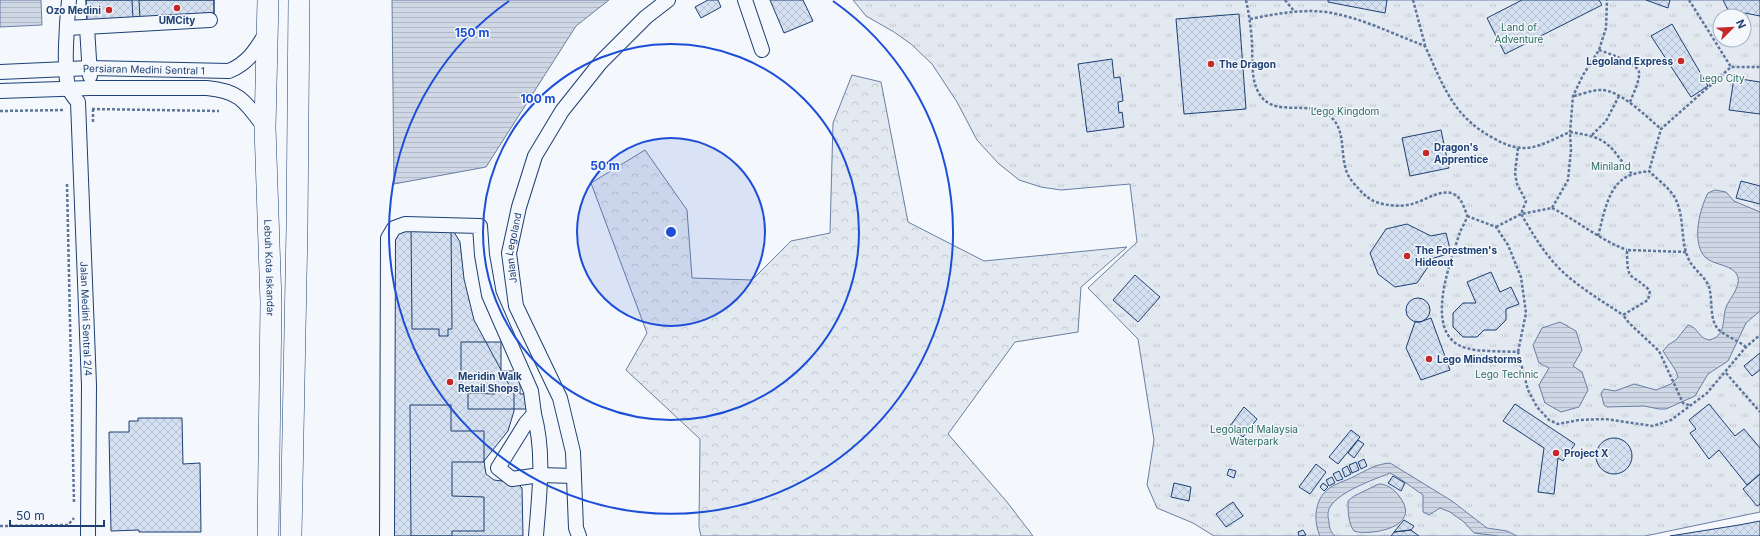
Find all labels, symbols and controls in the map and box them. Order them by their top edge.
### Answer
marker: UMCity [172,3,182,13]
place label: Ozo Medini [46,4,101,16]
marker: Ozo Medini [104,5,114,15]
north arrow [1712,8,1752,48]
place label: UMCity [159,14,195,27]
text: N [1733,17,1749,31]
park label: Land of Adventure [1495,21,1544,45]
text: 150 m [455,25,489,40]
place label: Legoland Express [1586,55,1673,68]
marker: Legoland Express [1676,56,1686,66]
place label: The Dragon [1219,58,1276,71]
marker: The Dragon [1206,59,1216,69]
street label: Persiaran Medini Sentral 1 [83,62,205,76]
park label: Lego City [1699,72,1745,84]
text: 100 m [520,91,556,106]
park label: Lego Kingdom [1311,105,1379,117]
place label: Dragon's Apprentice [1434,141,1488,165]
marker: Dragon's Apprentice [1421,148,1431,158]
text: 50 m [590,158,620,173]
park label: Miniland [1591,160,1631,172]
street label: Jalan Legoland [503,211,524,284]
street label: Lebuh Kota Iskandar [262,219,277,317]
centre of rings [664,225,678,239]
place label: The Forestmen's Hideout [1415,244,1497,268]
marker: The Forestmen's Hideout [1402,251,1412,261]
street label: Jalan Medini Sentral 2/4 [78,261,95,376]
place label: Lego Mindstorms [1437,353,1523,366]
marker: Lego Mindstorms [1424,354,1434,364]
park label: Lego Technic [1475,368,1539,380]
place label: Meridin Walk Retail Shops [458,370,522,394]
marker: Meridin Walk Retail Shops [445,377,455,387]
park label: Legoland Malaysia Waterpark [1210,423,1298,447]
place label: Project X [1564,447,1609,459]
marker: Project X [1551,448,1561,458]
scale bar [10,502,104,528]
text: 50 m [16,508,45,523]

